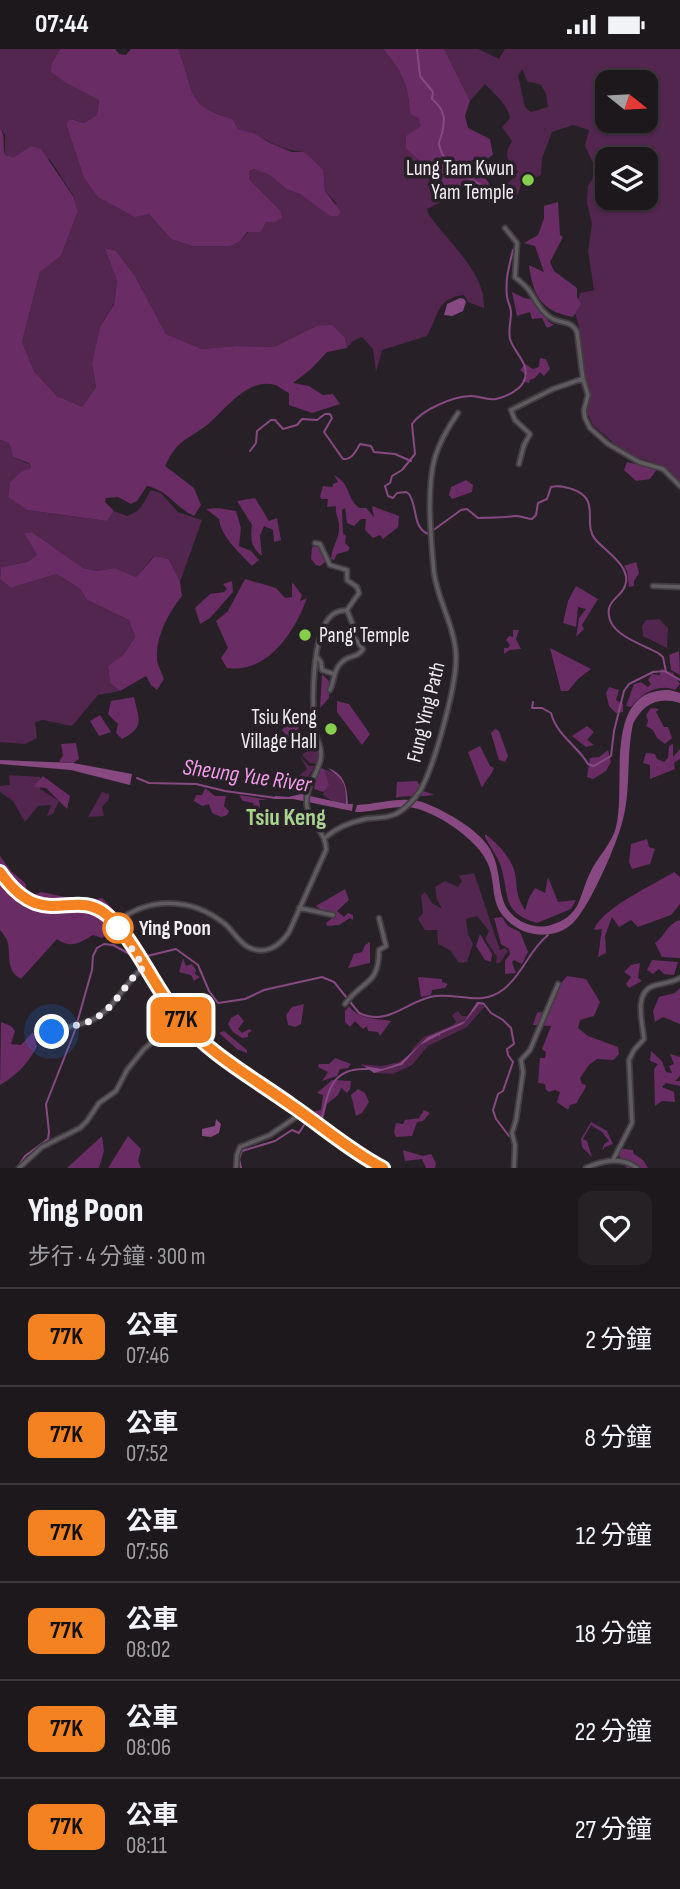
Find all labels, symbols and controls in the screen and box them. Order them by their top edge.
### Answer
text: 07:44 [35,9,89,40]
north arrow [595,70,658,133]
map controls [595,70,658,210]
button: layers [595,147,658,210]
place label: Lung Tam Kwun Yam Temple [406,156,514,205]
marker: Lung Tam Kwun Yam Temple [520,172,536,188]
place label: Pang' Temple [319,623,410,648]
marker: Pang' Temple [297,627,313,643]
street label: Fung Ying Path [402,659,450,765]
place label: Tsiu Keng Village Hall [241,705,317,754]
marker: Tsiu Keng Village Hall [323,721,339,737]
water label: Sheung Yue River [181,753,314,799]
district label: Tsiu Keng [246,803,326,832]
marker: Ying Poon [103,913,133,943]
place label: Ying Poon [139,916,211,941]
line badge: 77K [141,997,221,1043]
text: 77K [164,1005,198,1034]
your location [34,1014,69,1049]
text: Ying Poon [28,1191,143,1231]
button: heart [578,1191,652,1265]
text: 步行 · 4 分鐘 · 300 m [28,1243,206,1271]
text: 公車 [126,1311,178,1342]
text: 77K [50,1322,83,1351]
text: 2 分鐘 [585,1325,652,1356]
text: 07:46 [126,1342,169,1370]
text: 公車 [126,1409,178,1440]
text: 77K [50,1420,83,1449]
text: 8 分鐘 [584,1423,652,1454]
text: 07:52 [126,1440,168,1468]
text: 公車 [126,1507,178,1538]
text: 77K [50,1518,83,1547]
text: 12 分鐘 [576,1521,652,1552]
text: 07:56 [126,1538,169,1566]
text: 公車 [126,1605,178,1636]
text: 77K [50,1616,83,1645]
text: 18 分鐘 [575,1619,652,1650]
text: 08:02 [126,1636,170,1664]
text: 公車 [126,1703,178,1734]
text: 77K [50,1714,83,1743]
text: 22 分鐘 [574,1717,652,1748]
text: 08:06 [126,1734,171,1762]
text: 公車 [126,1801,178,1832]
text: 77K [50,1812,83,1841]
text: 27 分鐘 [575,1815,652,1846]
text: 08:11 [126,1832,167,1860]

